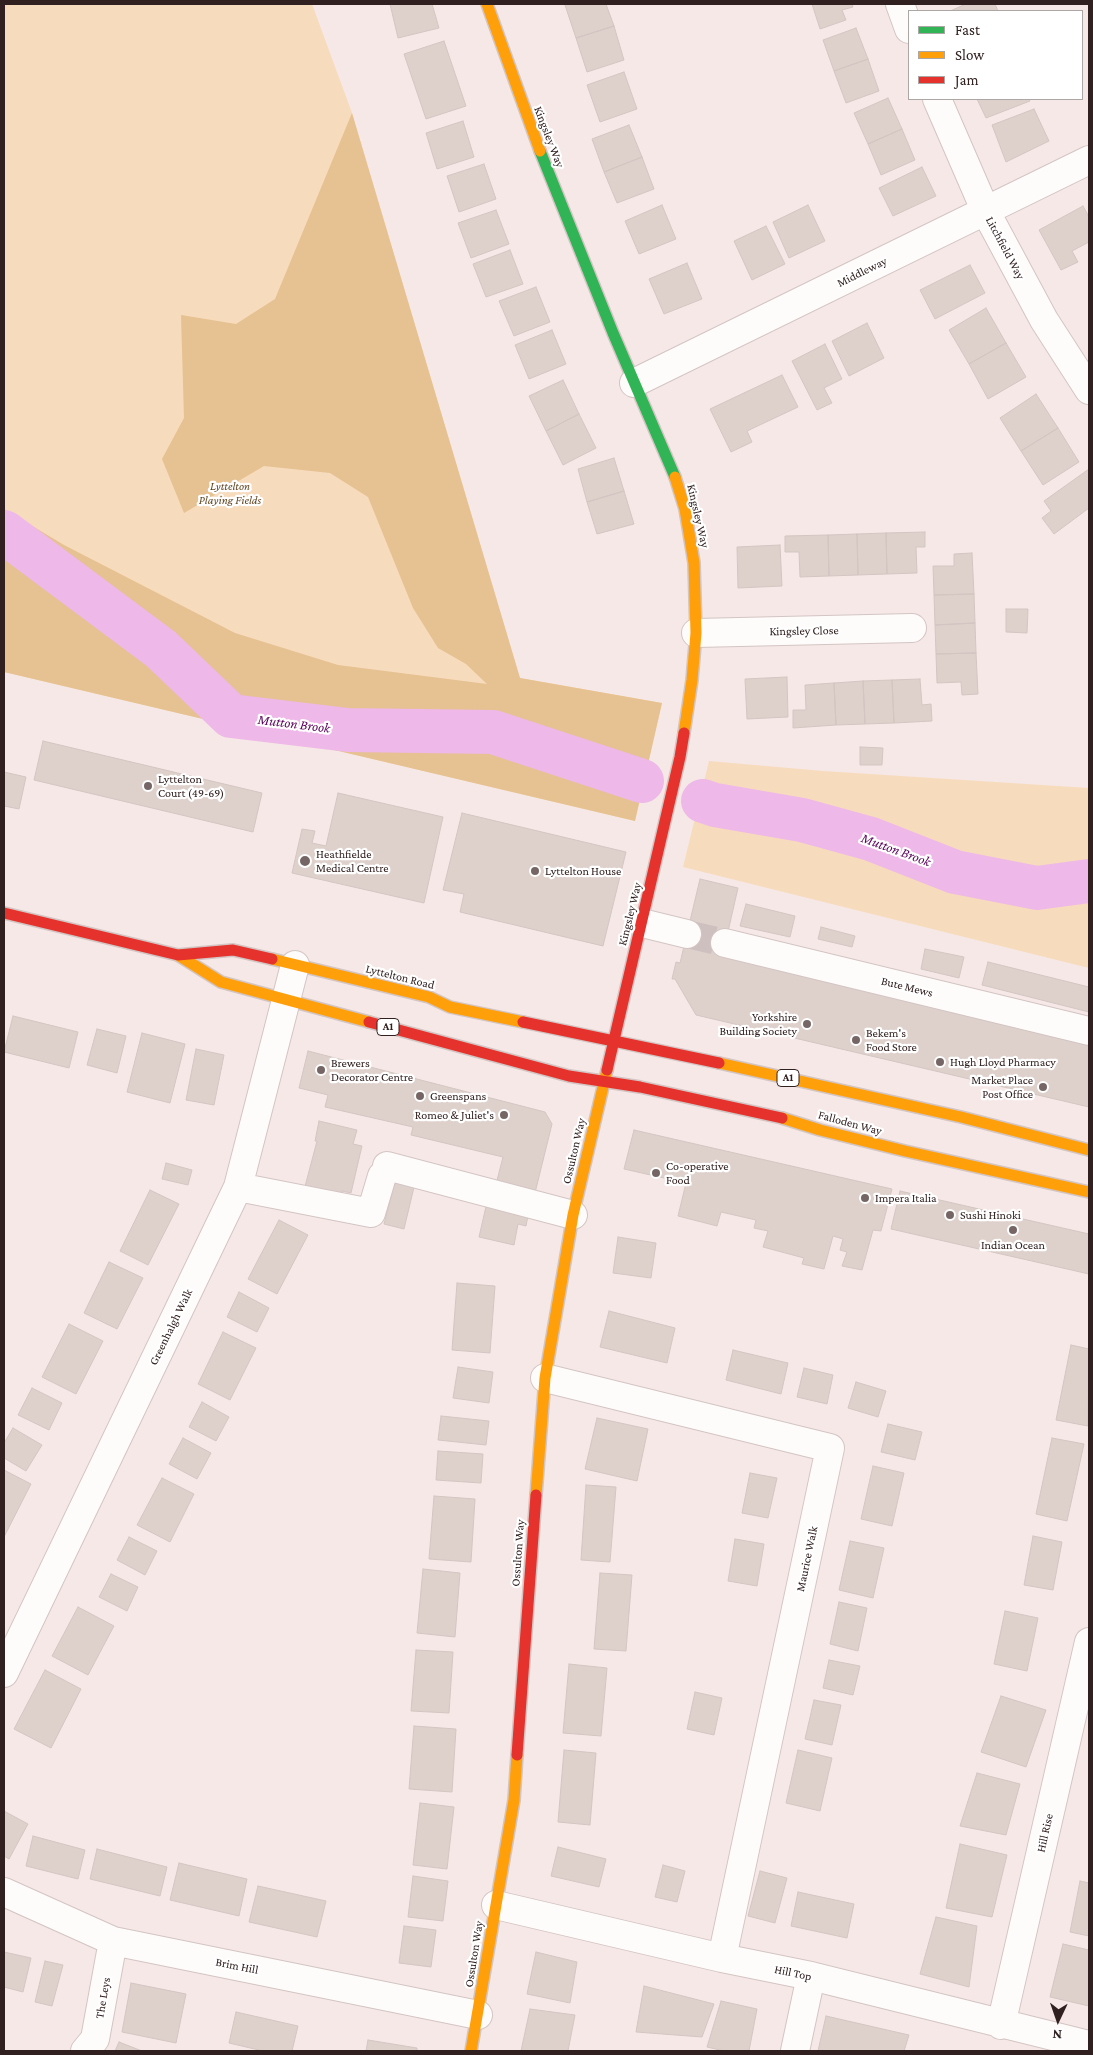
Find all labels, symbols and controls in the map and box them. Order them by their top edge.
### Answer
legend [908,10,1083,100]
text: Fast [955,22,980,38]
text: Slow [955,47,984,63]
text: Jam [955,72,978,88]
street label: Kingsley Way [531,104,567,170]
street label: Litchfield Way [982,214,1028,282]
street label: Middleway [835,254,889,290]
park label: Lyttelton Playing Fields [199,479,261,507]
street label: Kingsley Way [684,483,712,549]
street label: Kingsley Close [769,623,839,639]
water label: Mutton Brook [257,711,331,737]
place label: Lyttelton Court (49-69) [158,772,224,800]
marker: Lyttelton Court (49-69) [142,780,154,792]
water label: Mutton Brook [859,830,933,870]
place label: Heathfielde Medical Centre [316,847,389,875]
marker: Heathfielde Medical Centre [298,854,312,868]
place label: Lyttelton House [545,864,621,878]
marker: Lyttelton House [529,865,541,877]
street label: Kingsley Way [615,881,645,947]
street label: Lyttelton Road [364,961,436,993]
street label: Bute Mews [880,974,934,1000]
place label: Yorkshire Building Society [719,1010,797,1038]
marker: Yorkshire Building Society [801,1018,813,1030]
road number: A1 [377,1019,399,1036]
place label: Bekem's Food Store [866,1026,917,1054]
marker: Bekem's Food Store [850,1034,862,1046]
place label: Hugh Lloyd Pharmacy [950,1055,1056,1069]
place label: Brewers Decorator Centre [331,1056,413,1084]
marker: Hugh Lloyd Pharmacy [934,1056,946,1068]
marker: Brewers Decorator Centre [315,1064,327,1076]
road number: A1 [777,1070,799,1086]
place label: Market Place Post Office [971,1073,1033,1101]
marker: Market Place Post Office [1037,1081,1049,1093]
place label: Greenspans [430,1089,486,1103]
marker: Greenspans [414,1090,426,1102]
place label: Romeo & Juliet's [415,1108,494,1122]
street label: Falloden Way [817,1108,883,1138]
marker: Romeo & Juliet's [498,1109,510,1121]
street label: Ossulton Way [559,1117,589,1185]
place label: Co-operative Food [666,1159,729,1187]
marker: Co-operative Food [650,1167,662,1179]
place label: Impera Italia [875,1191,937,1205]
marker: Impera Italia [859,1192,871,1204]
place label: Sushi Hinoki [960,1208,1021,1222]
marker: Sushi Hinoki [944,1209,956,1221]
marker: Indian Ocean [1007,1224,1019,1236]
place label: Indian Ocean [981,1238,1045,1252]
street label: Greenhalgh Walk [146,1286,196,1368]
street label: Ossulton Way [508,1519,528,1587]
street label: Maurice Walk [793,1525,821,1593]
street label: Hill Rise [1034,1812,1056,1854]
street label: Ossulton Way [462,1920,486,1988]
street label: Brim Hill [214,1955,260,1977]
street label: Hill Top [773,1962,813,1984]
street label: The Leys [92,1976,114,2020]
north arrow [1033,1995,1083,2045]
text: N [1052,2027,1062,2043]

